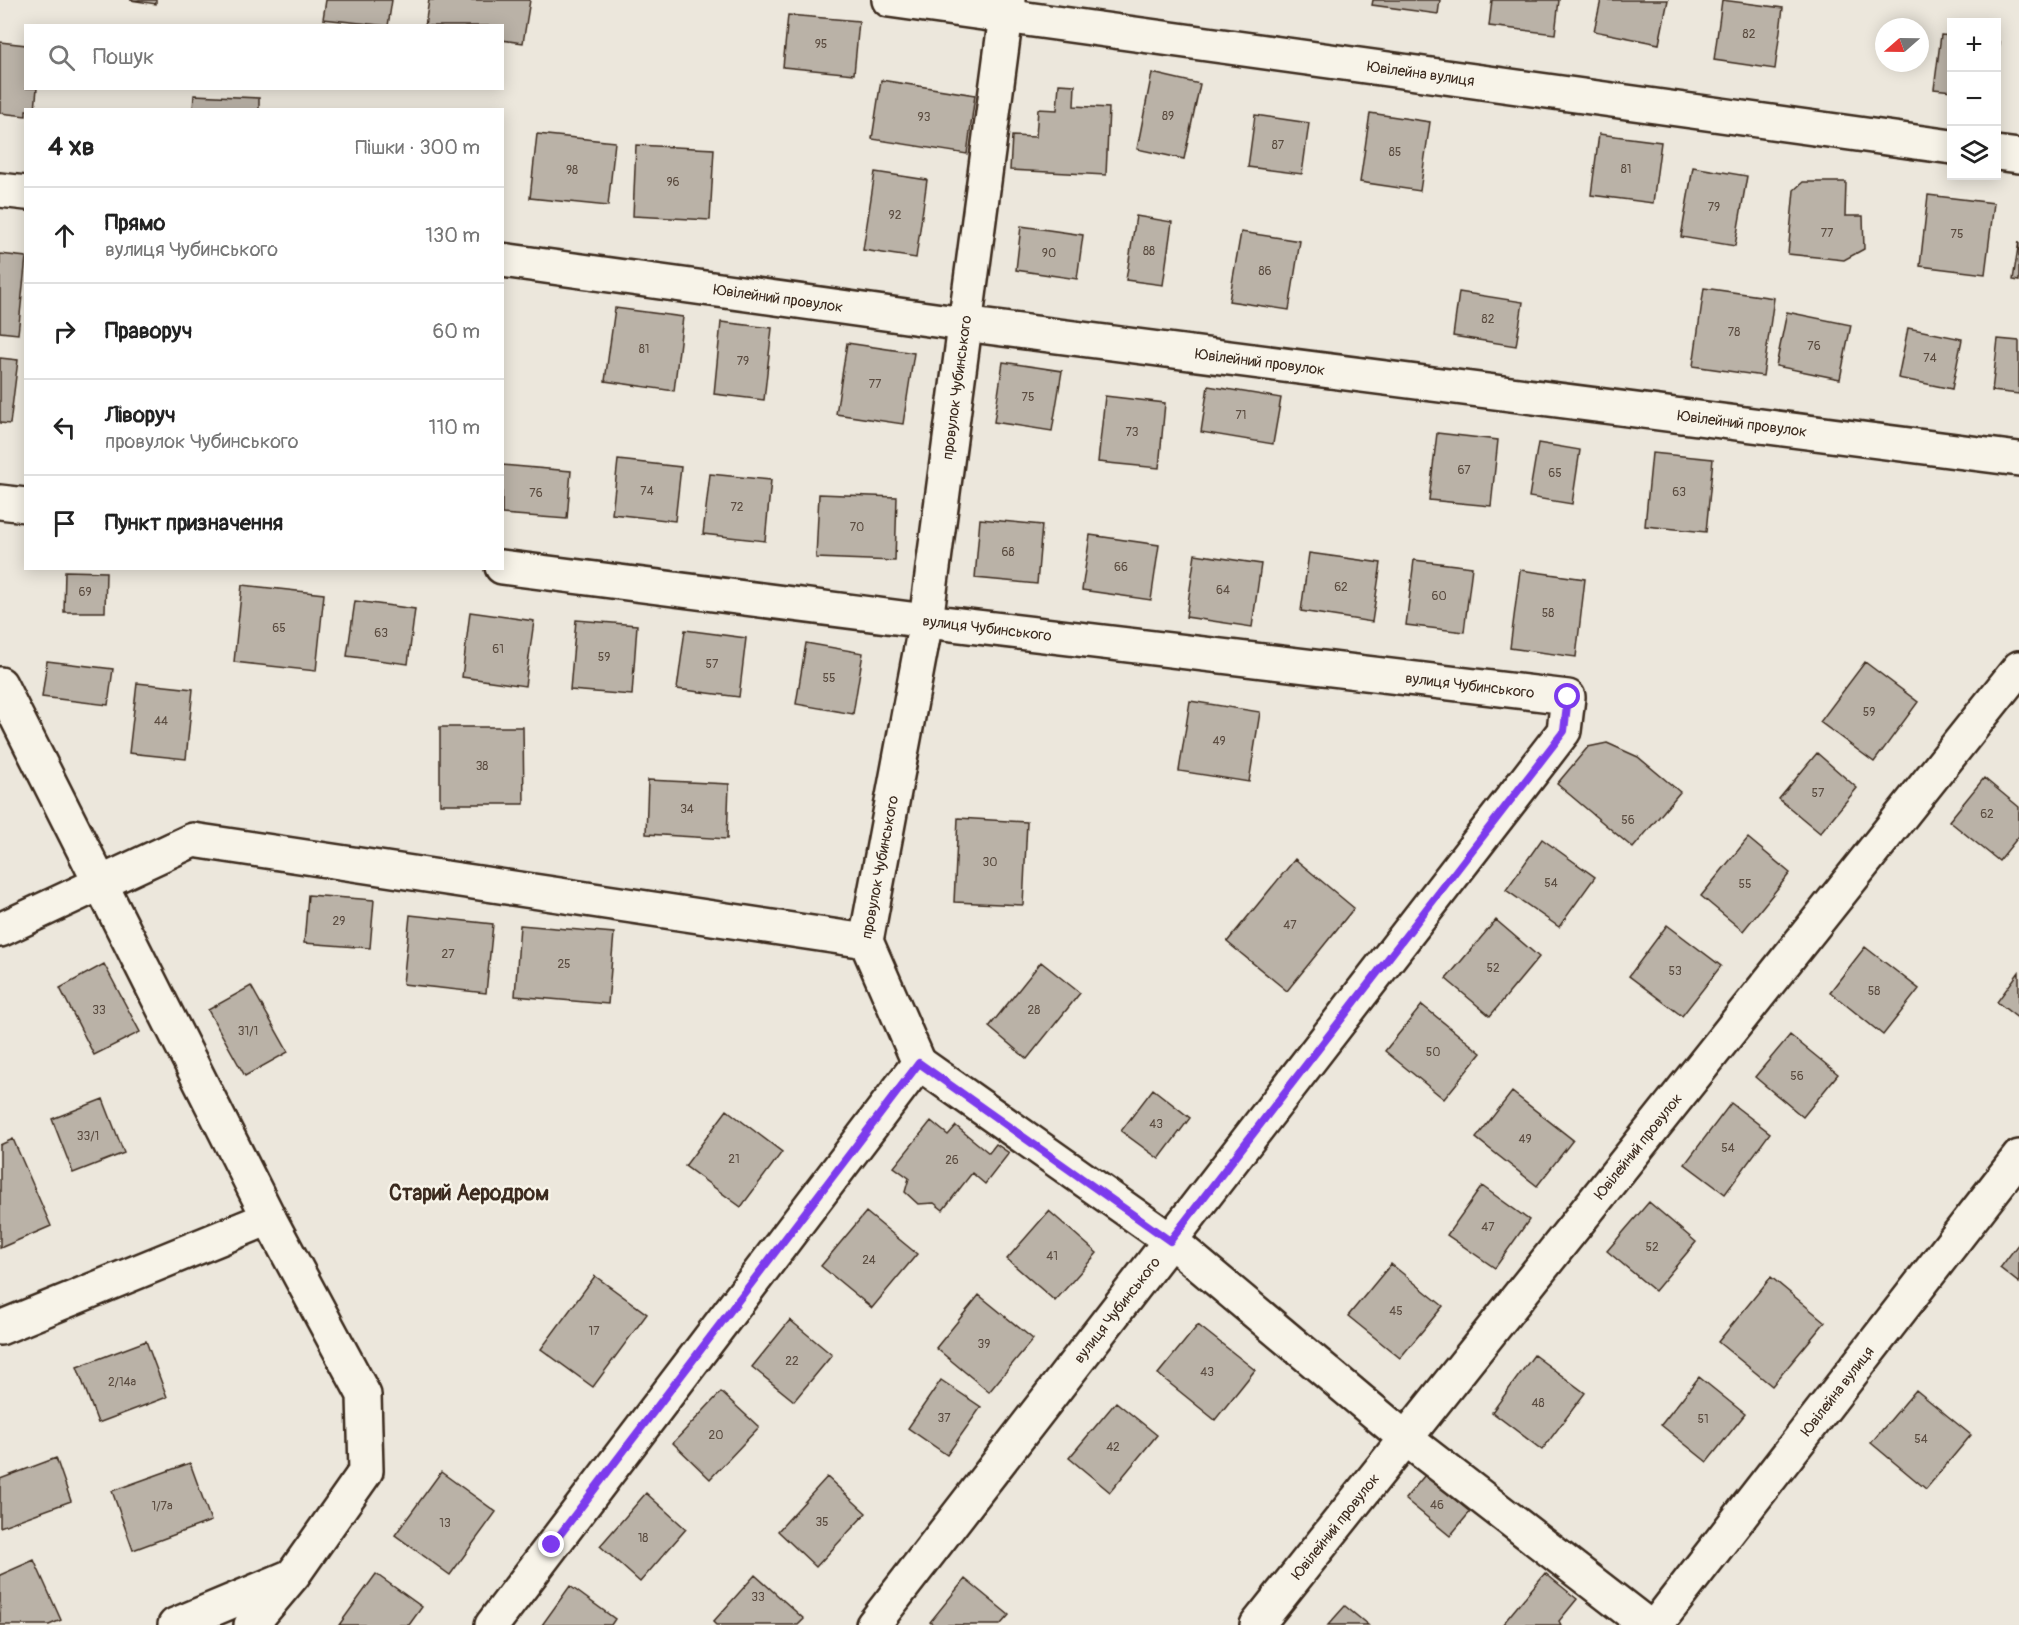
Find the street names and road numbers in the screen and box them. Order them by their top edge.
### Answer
street label: Ювілейна вулиця [1366,57,1476,91]
street label: Ювілейний провулок [712,280,844,317]
street label: провулок Чубинського [938,314,976,461]
street label: Ювілейний провулок [1194,345,1326,380]
street label: Ювілейний провулок [1676,406,1808,442]
street label: вулиця Чубинського [921,612,1053,646]
street label: вулиця Чубинського [1404,669,1535,703]
street label: провулок Чубинського [858,794,903,940]
street label: Ювілейний провулок [1591,1089,1687,1203]
street label: вулиця Чубинського [1070,1253,1165,1367]
street label: Ювілейна вулиця [1797,1343,1878,1440]
street label: Ювілейний провулок [1288,1470,1384,1584]

